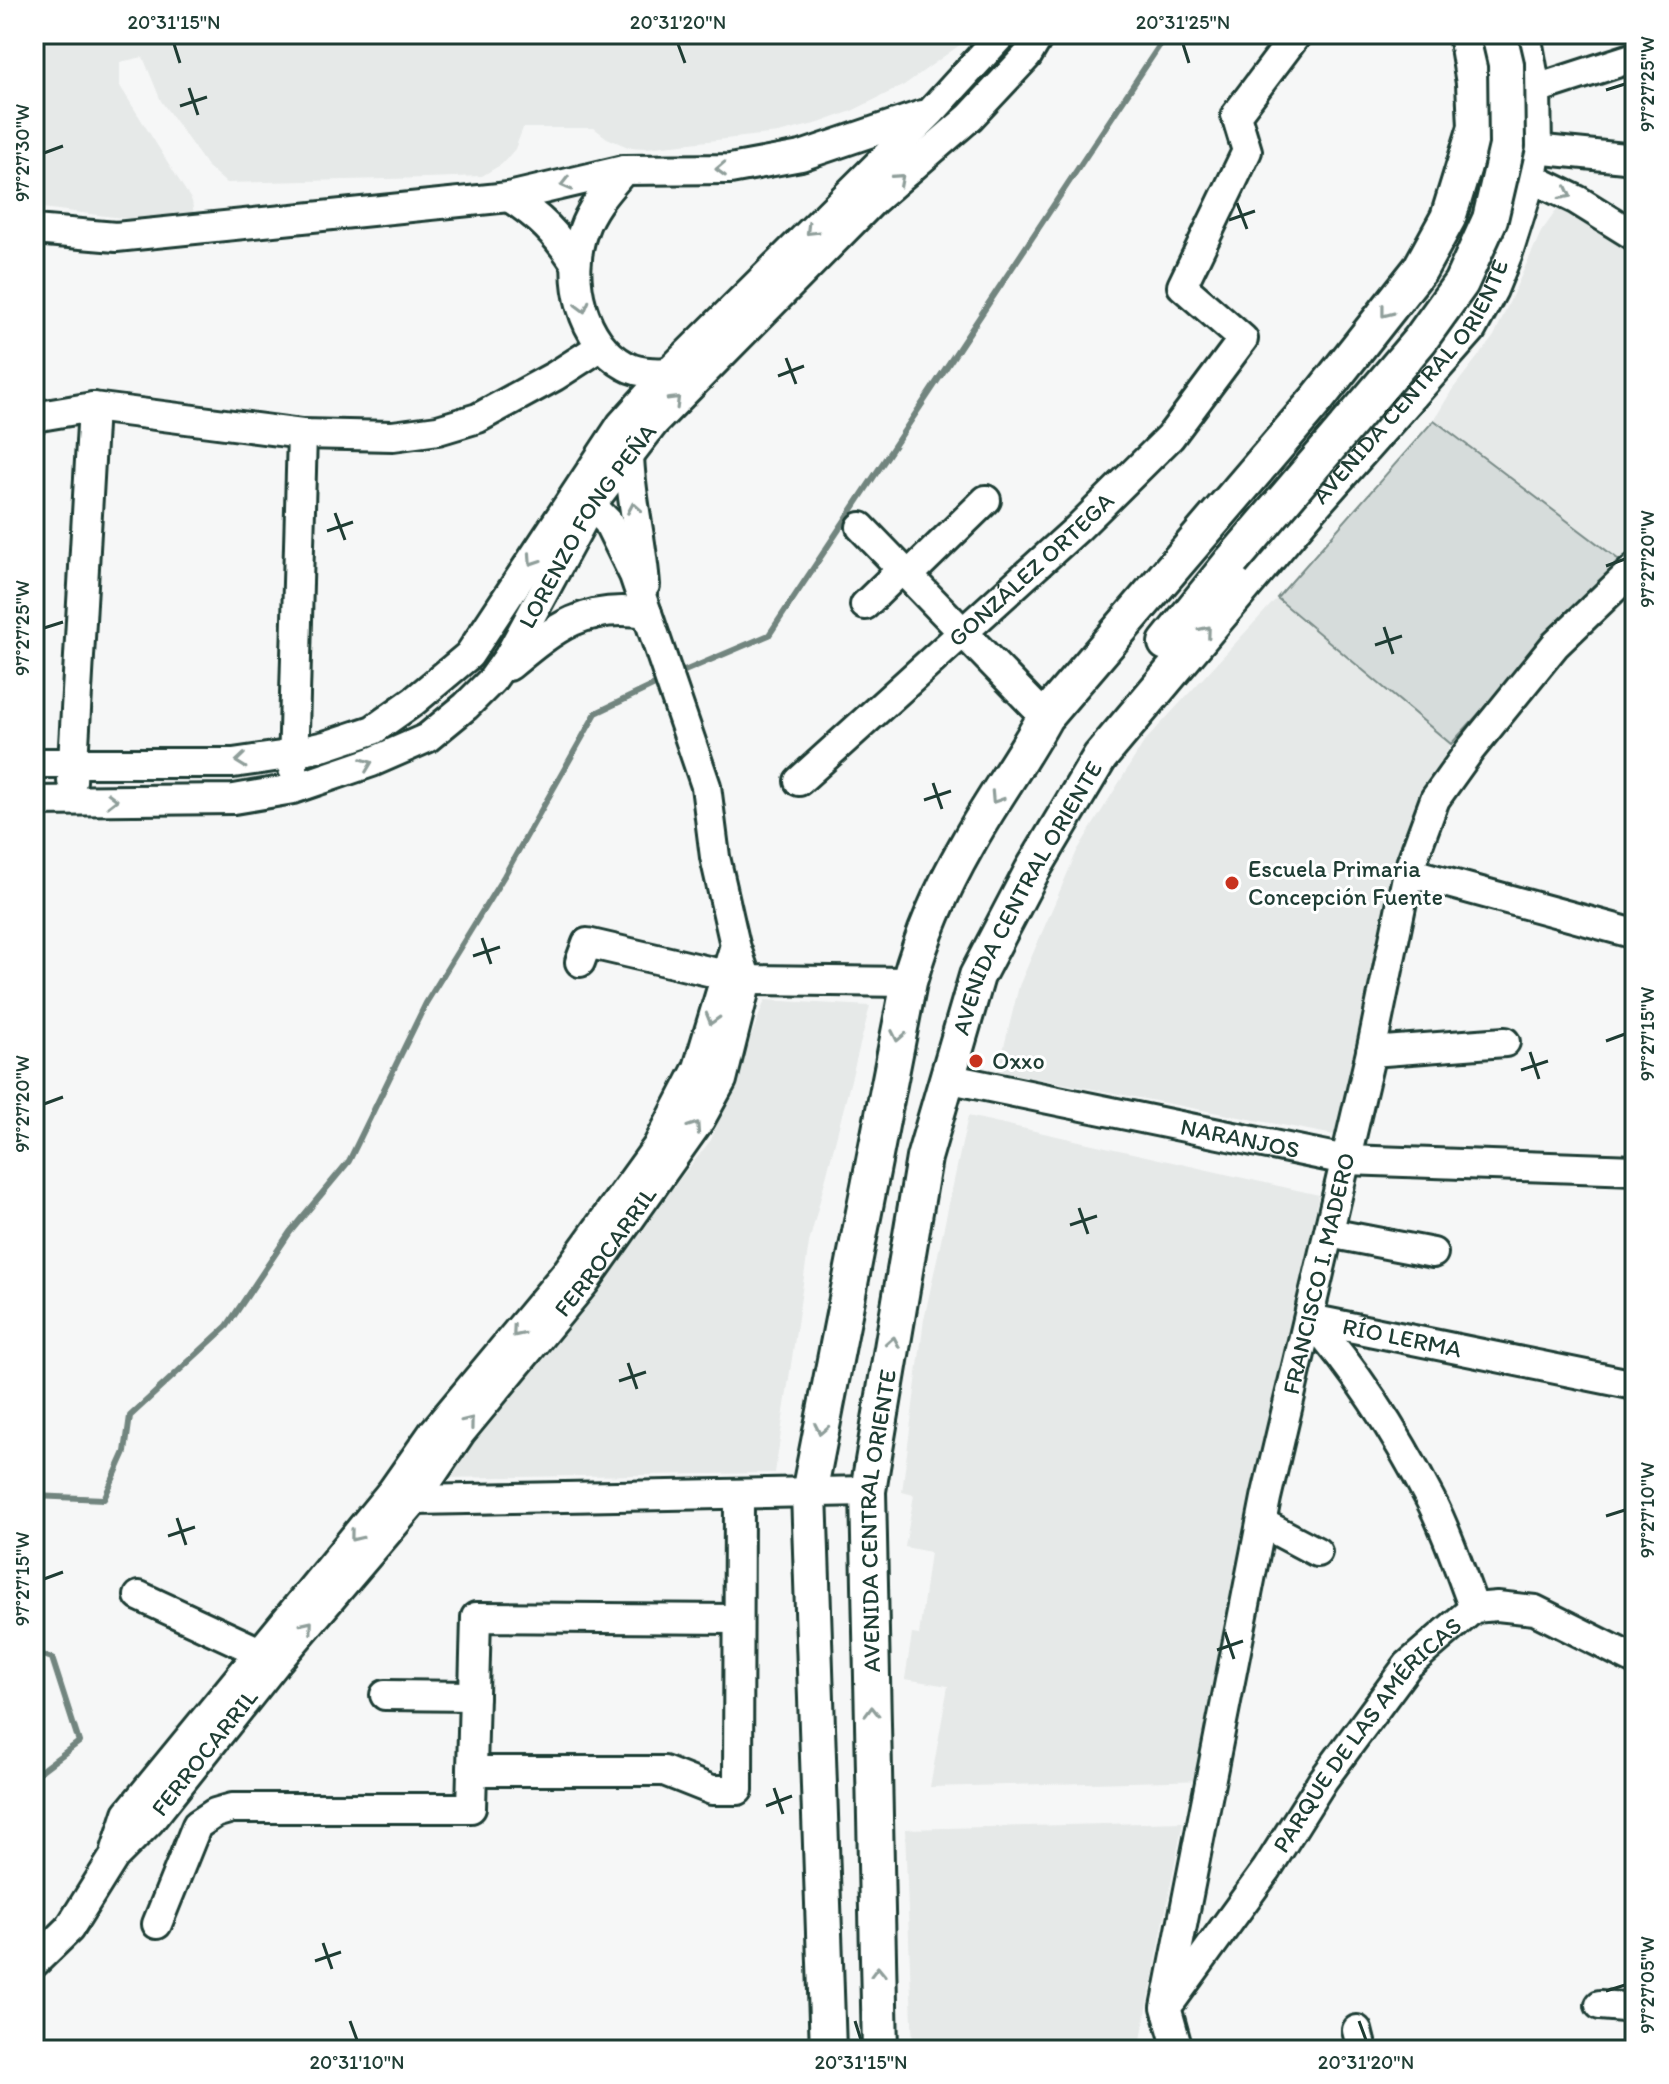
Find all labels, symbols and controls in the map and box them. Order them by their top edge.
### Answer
text: 20°31'15"N [127,10,221,34]
text: 20°31'20"N [630,10,726,34]
text: 20°31'25"N [1136,10,1230,34]
text: 97°27'25"W [1635,36,1659,132]
text: 97°27'30"W [10,104,34,202]
one-way arrow [714,160,727,177]
one-way arrow [890,174,905,188]
one-way arrow [560,175,574,192]
one-way arrow [1557,185,1572,200]
one-way arrow [806,221,820,235]
street label: AVENIDA CENTRAL ORIENTE [1305,255,1514,509]
one-way arrow [574,299,591,313]
one-way arrow [1381,303,1396,317]
one-way arrow [666,396,681,410]
street label: LORENZO FONG PEÑA [512,418,662,633]
street label: GONZÁLEZ ORTEGA [942,486,1120,653]
one-way arrow [627,502,644,515]
text: 97°27'20"W [1635,510,1659,608]
one-way arrow [527,552,542,566]
text: 97°27'25"W [10,580,34,676]
one-way arrow [1196,626,1211,641]
one-way arrow [234,752,248,769]
street label: AVENIDA CENTRAL ORIENTE [946,756,1108,1038]
one-way arrow [359,757,373,773]
one-way arrow [991,789,1006,804]
one-way arrow [106,791,119,809]
place label: Escuela Primaria Concepción Fuente [1248,854,1443,911]
marker: Escuela Primaria Concepción Fuente [1223,874,1241,892]
text: 97°27'15"W [1635,987,1659,1081]
one-way arrow [704,1012,721,1026]
one-way arrow [891,1030,908,1043]
place label: Oxxo [992,1046,1045,1075]
marker: Oxxo [967,1052,985,1070]
text: 97°27'20"W [10,1055,34,1153]
street label: NARANJOS [1178,1111,1302,1164]
one-way arrow [685,1121,700,1136]
street label: FRANCISCO I. MADERO [1276,1150,1361,1397]
street label: FERROCARRIL [547,1181,662,1322]
street label: RÍO LERMA [1340,1311,1464,1363]
one-way arrow [512,1323,527,1338]
one-way arrow [884,1335,901,1349]
street label: AVENIDA CENTRAL ORIENTE [852,1367,902,1673]
one-way arrow [459,1417,474,1432]
one-way arrow [813,1422,830,1435]
text: 97°27'10"W [1635,1462,1659,1558]
one-way arrow [350,1527,365,1541]
text: 97°27'15"W [10,1532,34,1626]
street label: PARQUE DE LAS AMÉRICAS [1266,1611,1467,1858]
one-way arrow [298,1621,313,1635]
street label: FERROCARRIL [145,1683,263,1822]
one-way arrow [864,1705,881,1718]
text: 97°27'05"W [1635,1936,1659,2034]
one-way arrow [869,1965,886,1978]
text: 20°31'10"N [309,2050,405,2074]
text: 20°31'15"N [814,2050,908,2074]
text: 20°31'20"N [1318,2050,1414,2074]

